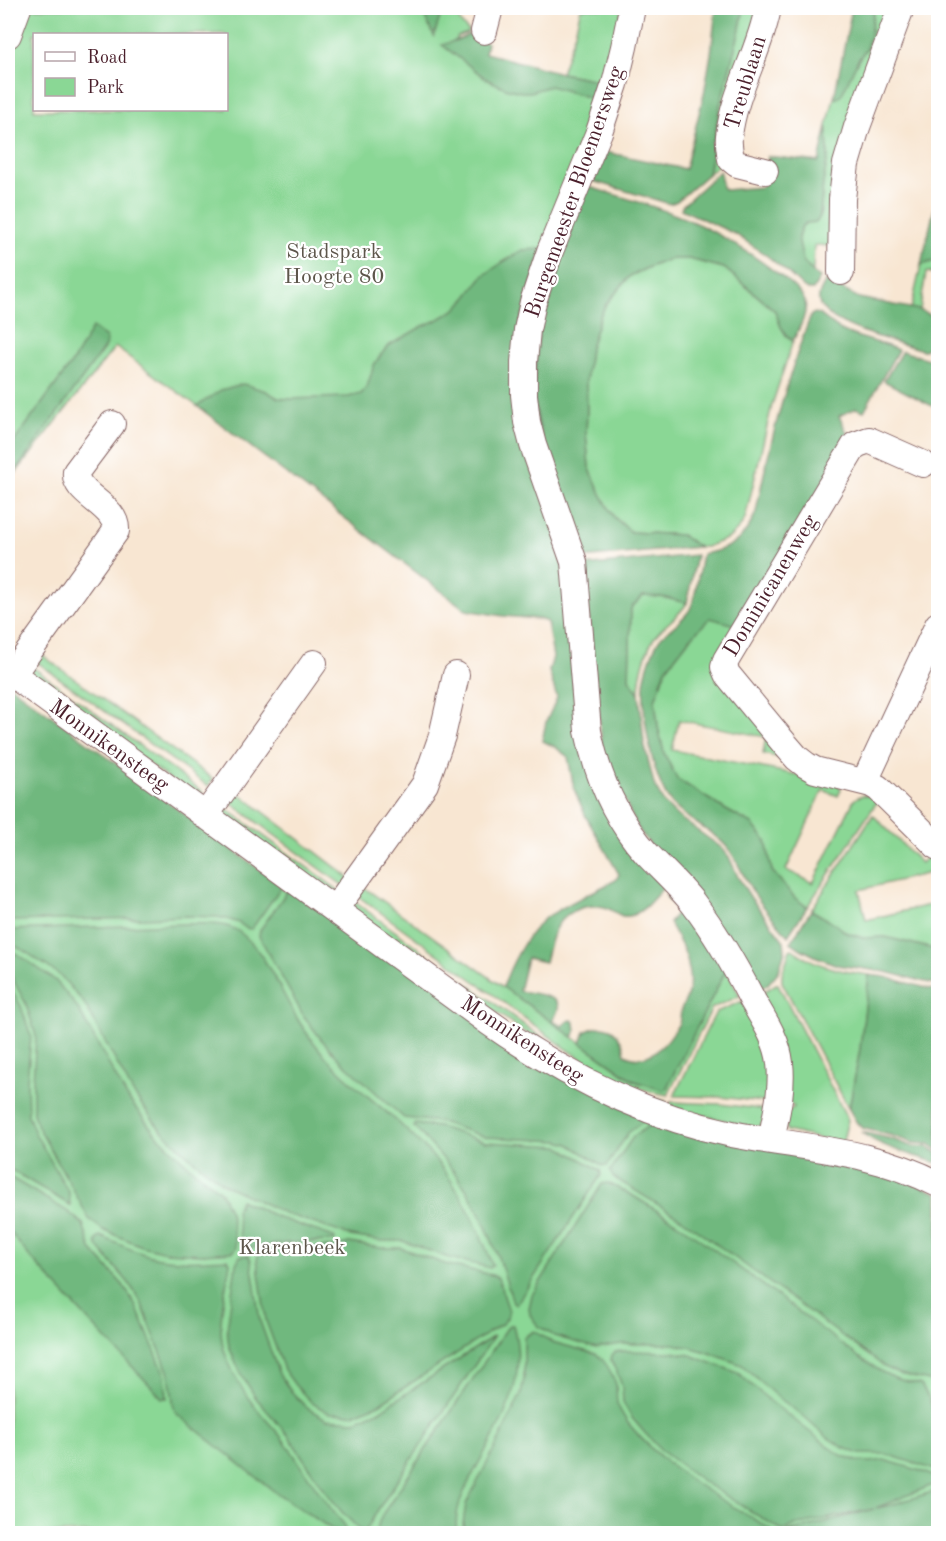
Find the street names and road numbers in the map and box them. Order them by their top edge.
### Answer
street label: Treublaan [721,33,771,133]
street label: Burgemeester Bloemersweg [522,63,629,321]
street label: Dominicanenweg [720,511,822,661]
street label: Monnikensteeg [45,695,173,797]
street label: Monnikensteeg [457,992,588,1088]

